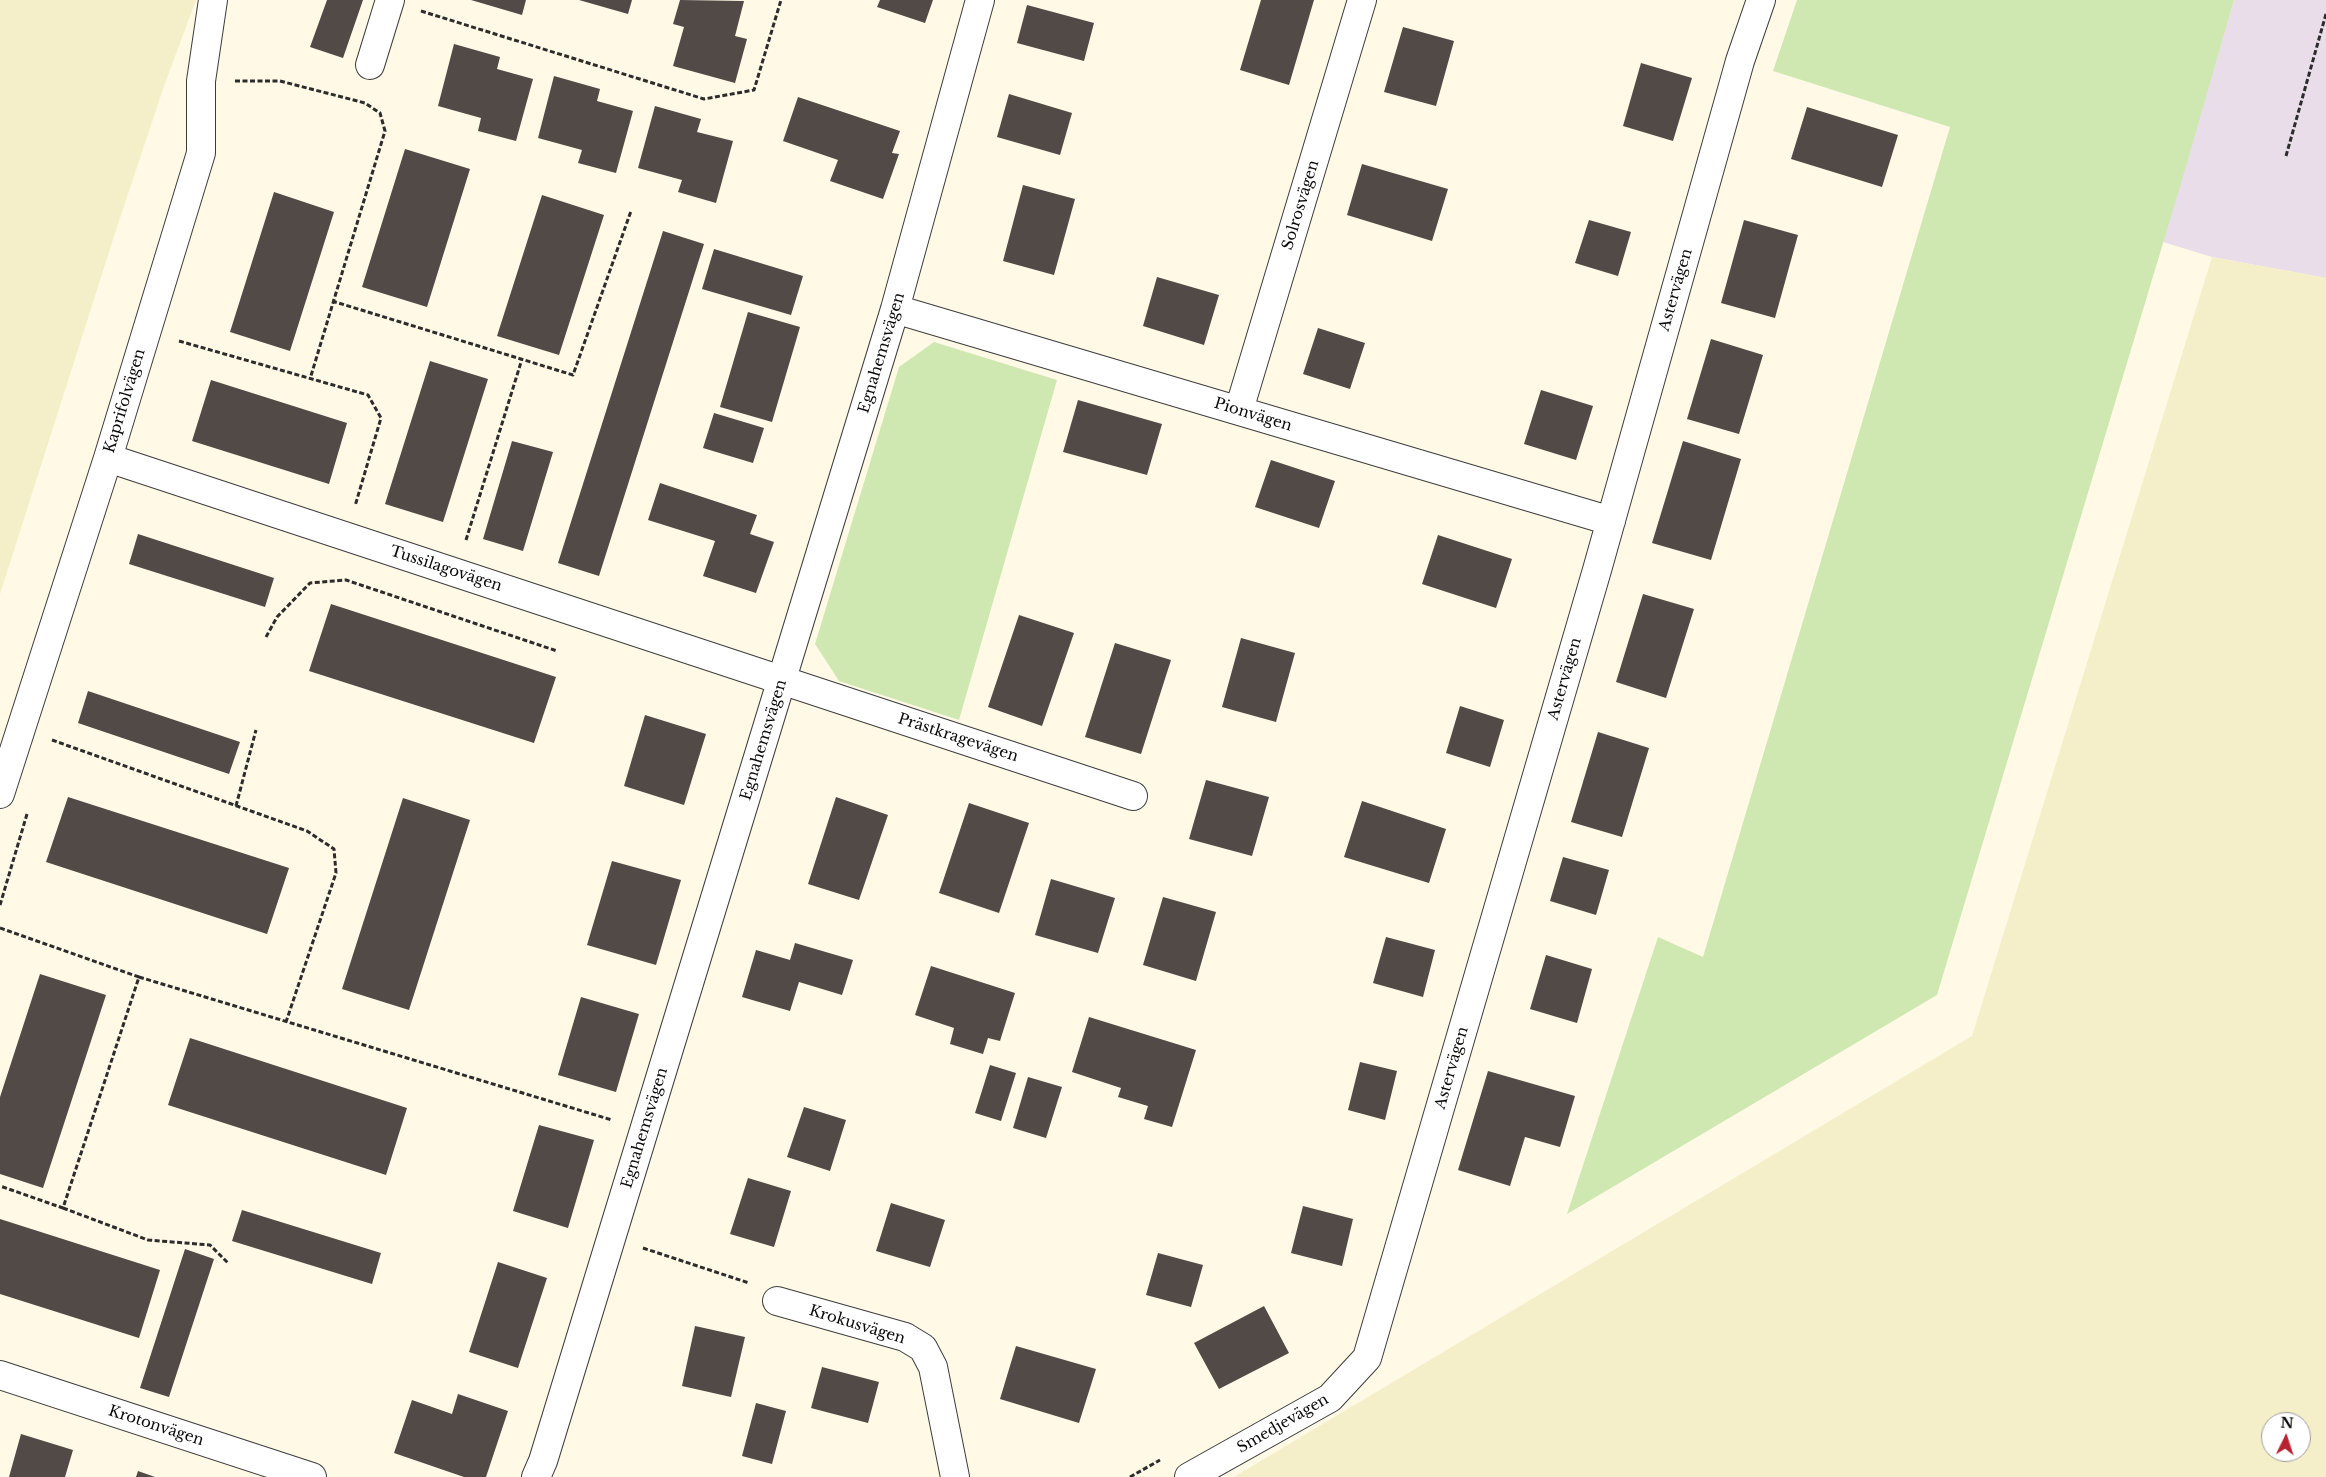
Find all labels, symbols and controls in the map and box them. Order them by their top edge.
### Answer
street label: Solrosvägen [1279,158,1323,252]
street label: Astervägen [1656,247,1696,333]
street label: Egnahemsvägen [855,290,909,416]
street label: Kaprifolvägen [101,347,149,455]
street label: Pionvägen [1212,395,1294,435]
street label: Tussilagovägen [388,542,504,596]
street label: Astervägen [1545,636,1585,722]
street label: Egnahemsvägen [737,677,791,803]
street label: Prästkragevägen [896,710,1020,766]
street label: Astervägen [1432,1025,1472,1111]
street label: Egnahemsvägen [618,1065,672,1191]
street label: Krokusvägen [807,1302,907,1348]
street label: Smedjevägen [1234,1391,1332,1457]
street label: Krotonvägen [106,1402,206,1450]
north arrow [2261,1412,2311,1462]
text: N [2280,1414,2294,1432]

